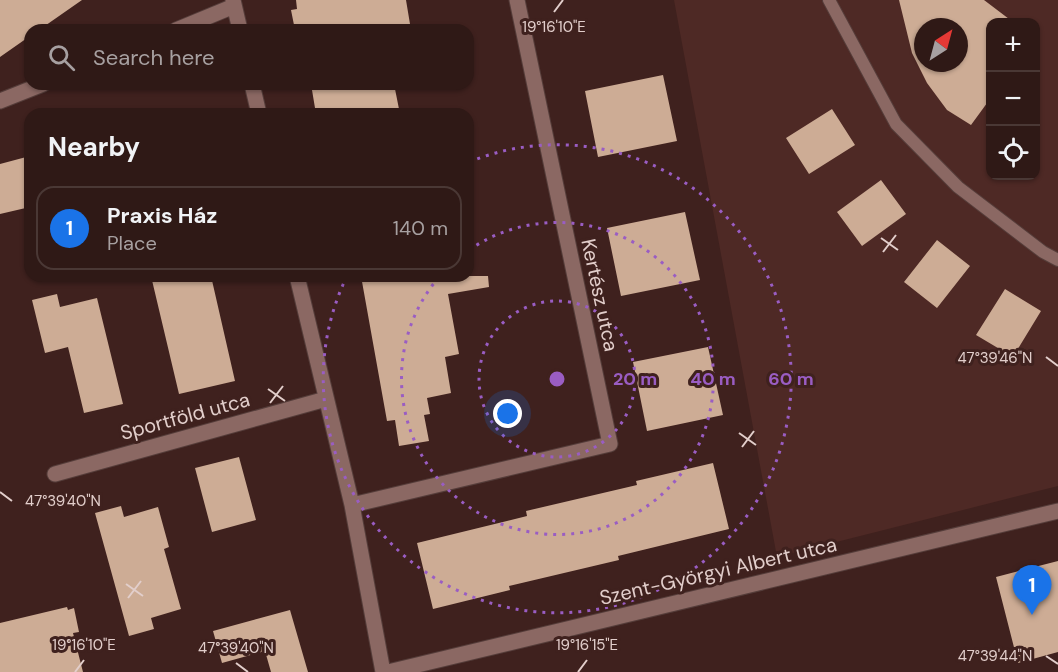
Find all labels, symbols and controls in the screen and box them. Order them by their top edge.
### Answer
text: 19°16'10"E [522,17,586,37]
north arrow [914,18,968,72]
map controls [986,18,1040,180]
button: + [986,18,1040,72]
search box [24,24,474,90]
icon: search [45,41,78,74]
text: Search here [93,43,214,72]
button: − [986,72,1040,126]
button: locate [986,126,1040,180]
text: Nearby [48,130,140,164]
text: Praxis Ház [107,201,217,230]
text: 1 [66,215,73,241]
text: 140 m [393,215,448,241]
text: Place [107,230,157,256]
street label: Kertész utca [575,236,625,354]
text: 47°39'46"N [958,348,1032,368]
text: 20 m [613,367,657,391]
text: 40 m [690,367,736,391]
text: 60 m [768,367,814,391]
centre of rings [547,369,567,389]
street label: Sportföld utca [117,386,253,446]
your location [493,399,522,428]
text: 47°39'40"N [25,491,101,511]
street label: Szent-Györgyi Albert utca [597,531,839,611]
pin: 1 [1012,566,1052,615]
text: 19°16'10"E [52,635,116,655]
text: 19°16'15"E [556,635,618,655]
text: 47°39'40"N [198,638,274,658]
text: 47°39'44"N [958,646,1032,666]

